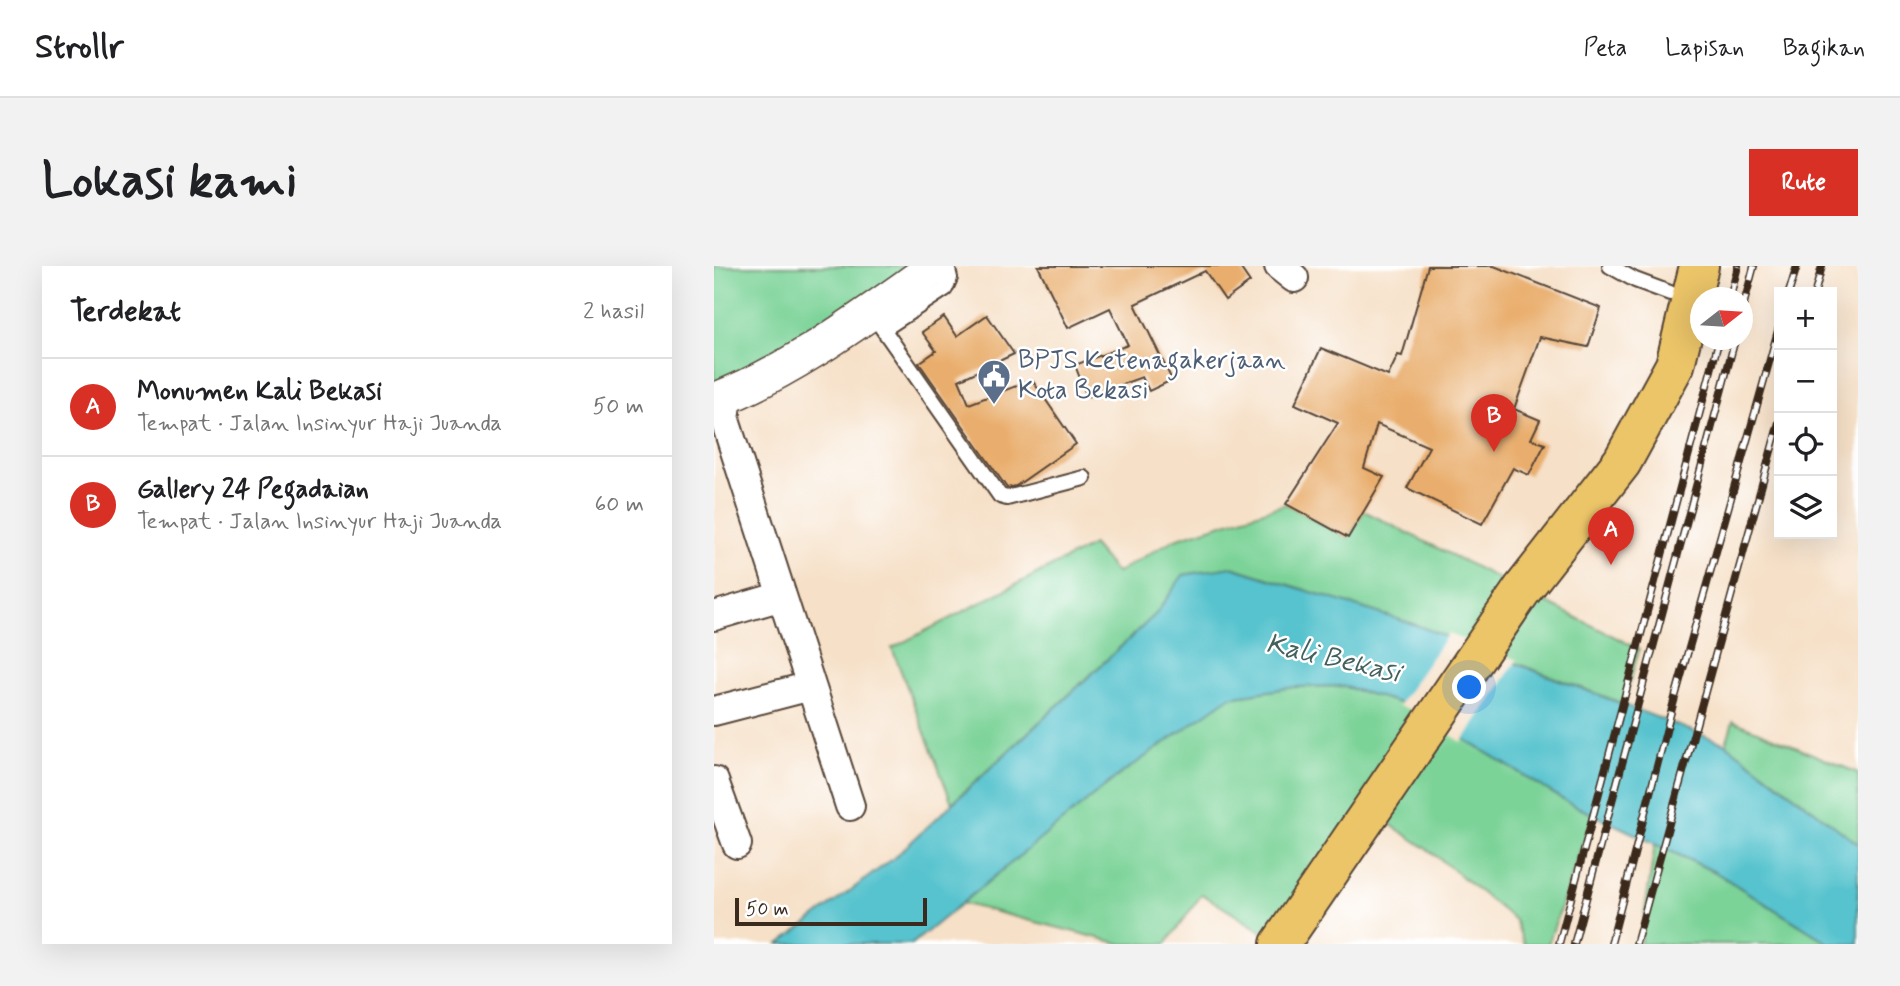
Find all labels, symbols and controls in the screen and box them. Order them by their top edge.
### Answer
text: Strollr [35,26,124,70]
text: Peta [1584,33,1627,64]
text: Lapisan [1665,33,1744,64]
text: Bagikan [1782,33,1865,64]
button: Rute [1749,149,1858,216]
text: Lokasi kami [42,150,297,215]
north arrow [1690,287,1753,350]
map controls [1774,287,1837,539]
button: + [1774,287,1837,350]
text: Terdekat [70,292,181,331]
text: 2 hasil [583,297,644,327]
place label: BPJS Ketenagakerjaan Kota Bekasi [1018,344,1286,408]
button: − [1774,350,1837,413]
public building icon: BPJS Ketenagakerjaan Kota Bekasi [975,357,1013,406]
text: Monumen Kali Bekasi [137,375,382,409]
text: A [85,392,101,422]
text: 50 m [593,392,644,422]
pin: B [1471,394,1517,452]
text: Tempat · Jalan Insinyur Haji Juanda [137,409,502,439]
button: locate [1774,413,1837,476]
text: Gallery 24 Pegadaian [137,473,369,507]
button: layers [1774,476,1837,539]
text: B [86,490,100,520]
text: 60 m [595,490,644,520]
text: Tempat · Jalan Insinyur Haji Juanda [137,507,502,537]
pin: A [1588,507,1634,565]
water label: Kali Bekasi [1262,626,1407,693]
your location [1452,670,1486,704]
scale bar [735,895,928,927]
text: 50 m [746,897,789,922]

